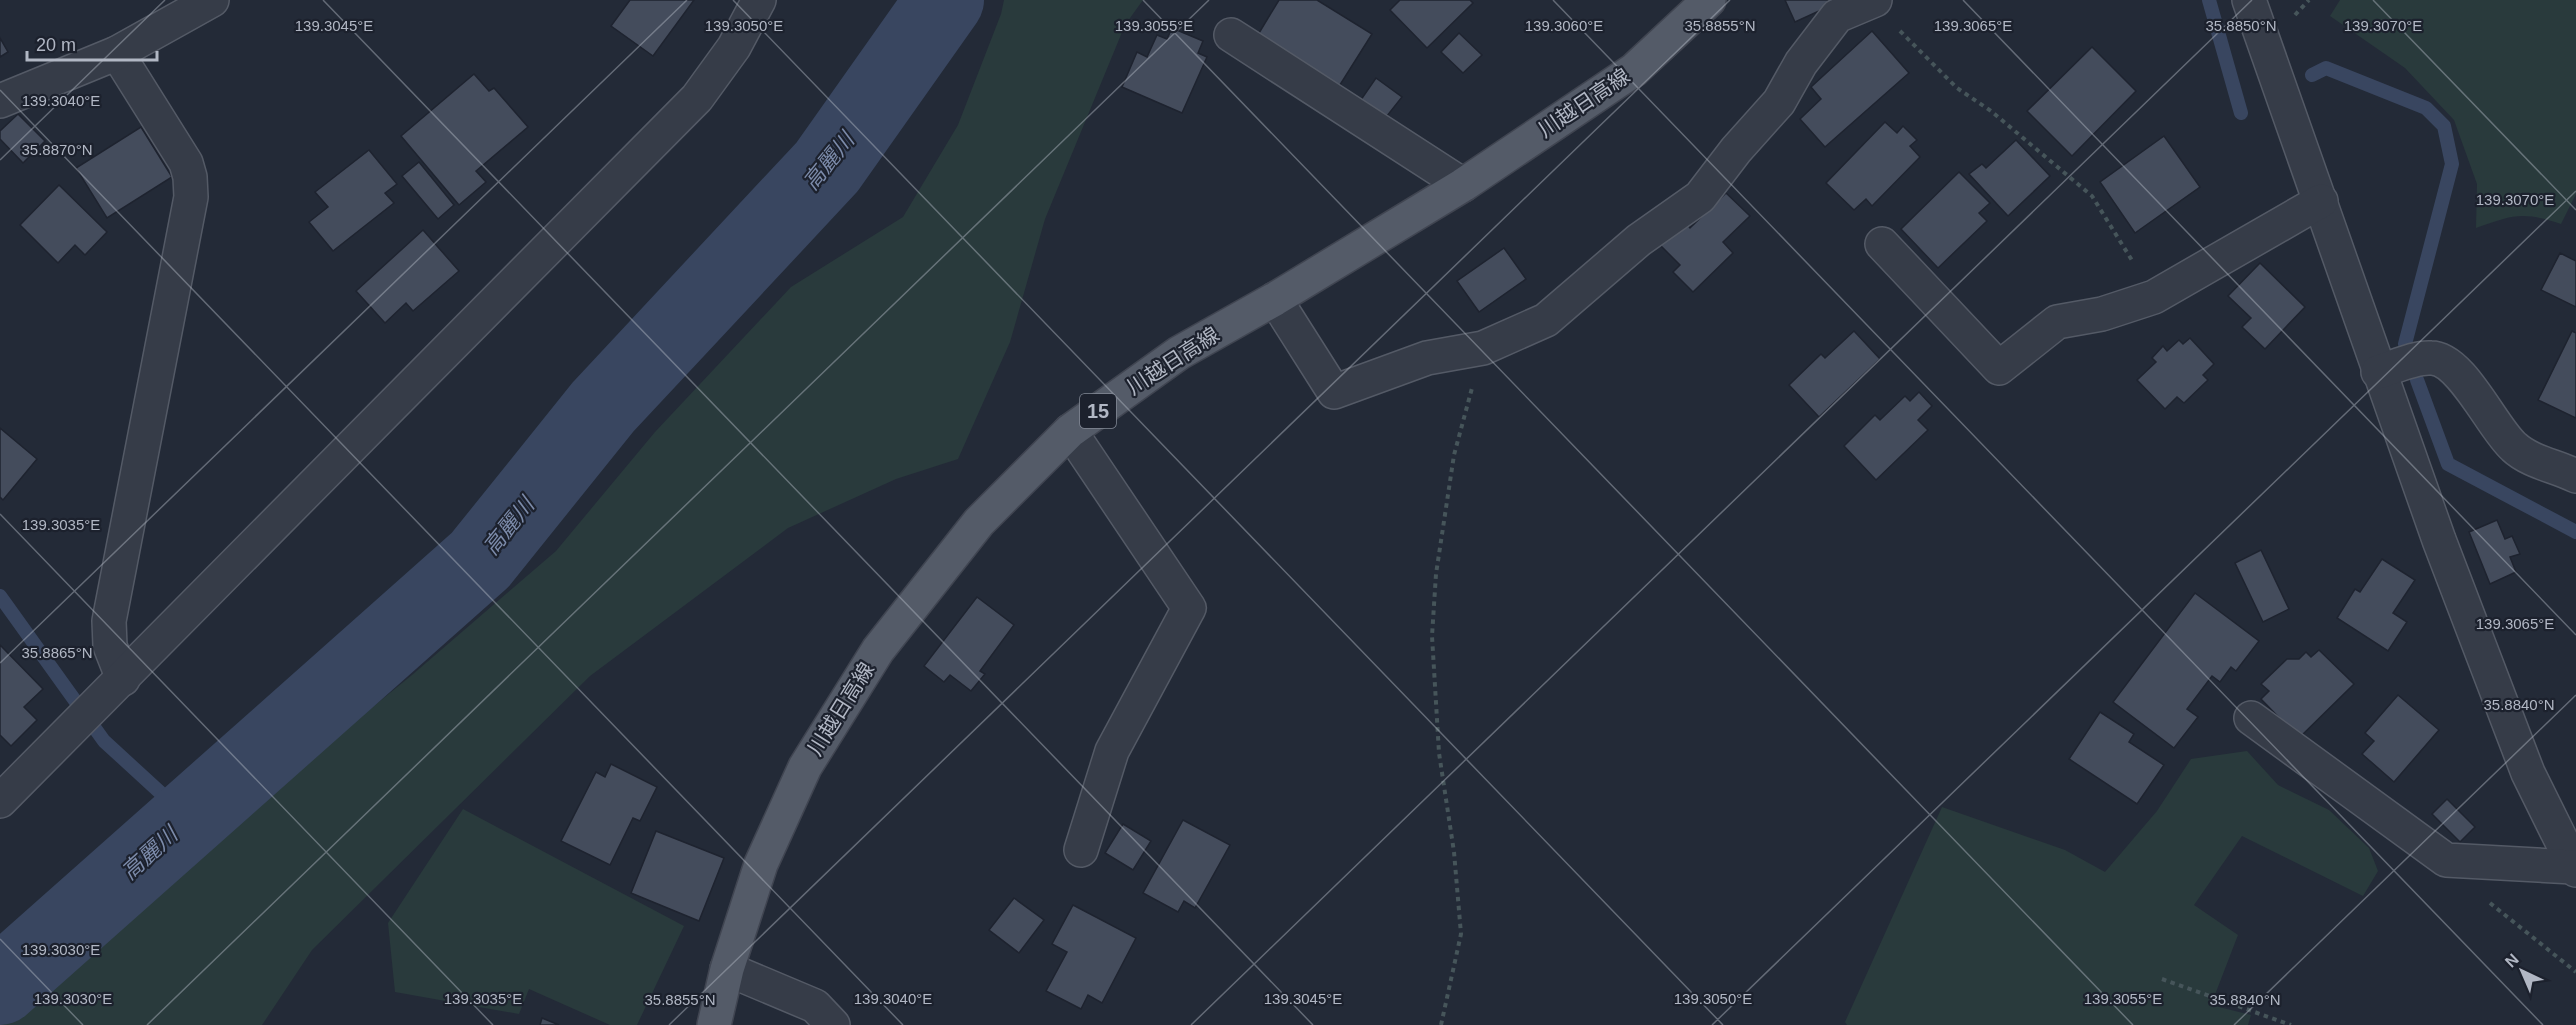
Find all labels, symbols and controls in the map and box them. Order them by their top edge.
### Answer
text: 139.3045°E [295,17,373,34]
text: 139.3050°E [705,17,783,34]
text: 139.3055°E [1115,17,1193,34]
text: 139.3060°E [1525,17,1603,34]
text: 35.8855°N [1684,17,1756,34]
text: 139.3065°E [1934,17,2012,34]
text: 35.8850°N [2205,17,2277,34]
text: 139.3070°E [2344,17,2422,34]
scale bar [27,24,158,62]
text: 20 m [36,35,76,55]
street label: 川越日高線 [1534,64,1634,141]
text: 139.3040°E [22,92,100,109]
water label: 高麗川 [798,126,860,195]
text: 35.8870°N [21,141,93,158]
text: 139.3070°E [2476,191,2554,208]
street label: 川越日高線 [1122,322,1223,399]
road number: 15 [1080,394,1116,428]
water label: 高麗川 [478,491,540,560]
text: 139.3035°E [22,516,100,533]
text: 139.3065°E [2476,615,2554,632]
text: 35.8865°N [21,644,93,661]
street label: 川越日高線 [803,658,878,759]
text: 35.8840°N [2483,696,2555,713]
water label: 高麗川 [116,821,184,885]
text: 139.3030°E [22,941,100,958]
north arrow [2492,941,2552,1001]
text: N [2502,950,2522,971]
text: 139.3030°E [34,990,112,1007]
text: 139.3035°E [444,990,522,1007]
text: 139.3040°E [854,990,932,1007]
text: 139.3045°E [1264,990,1342,1007]
text: 139.3050°E [1674,990,1752,1007]
text: 139.3055°E [2084,990,2162,1007]
text: 35.8855°N [644,991,716,1008]
text: 35.8840°N [2209,991,2281,1008]

